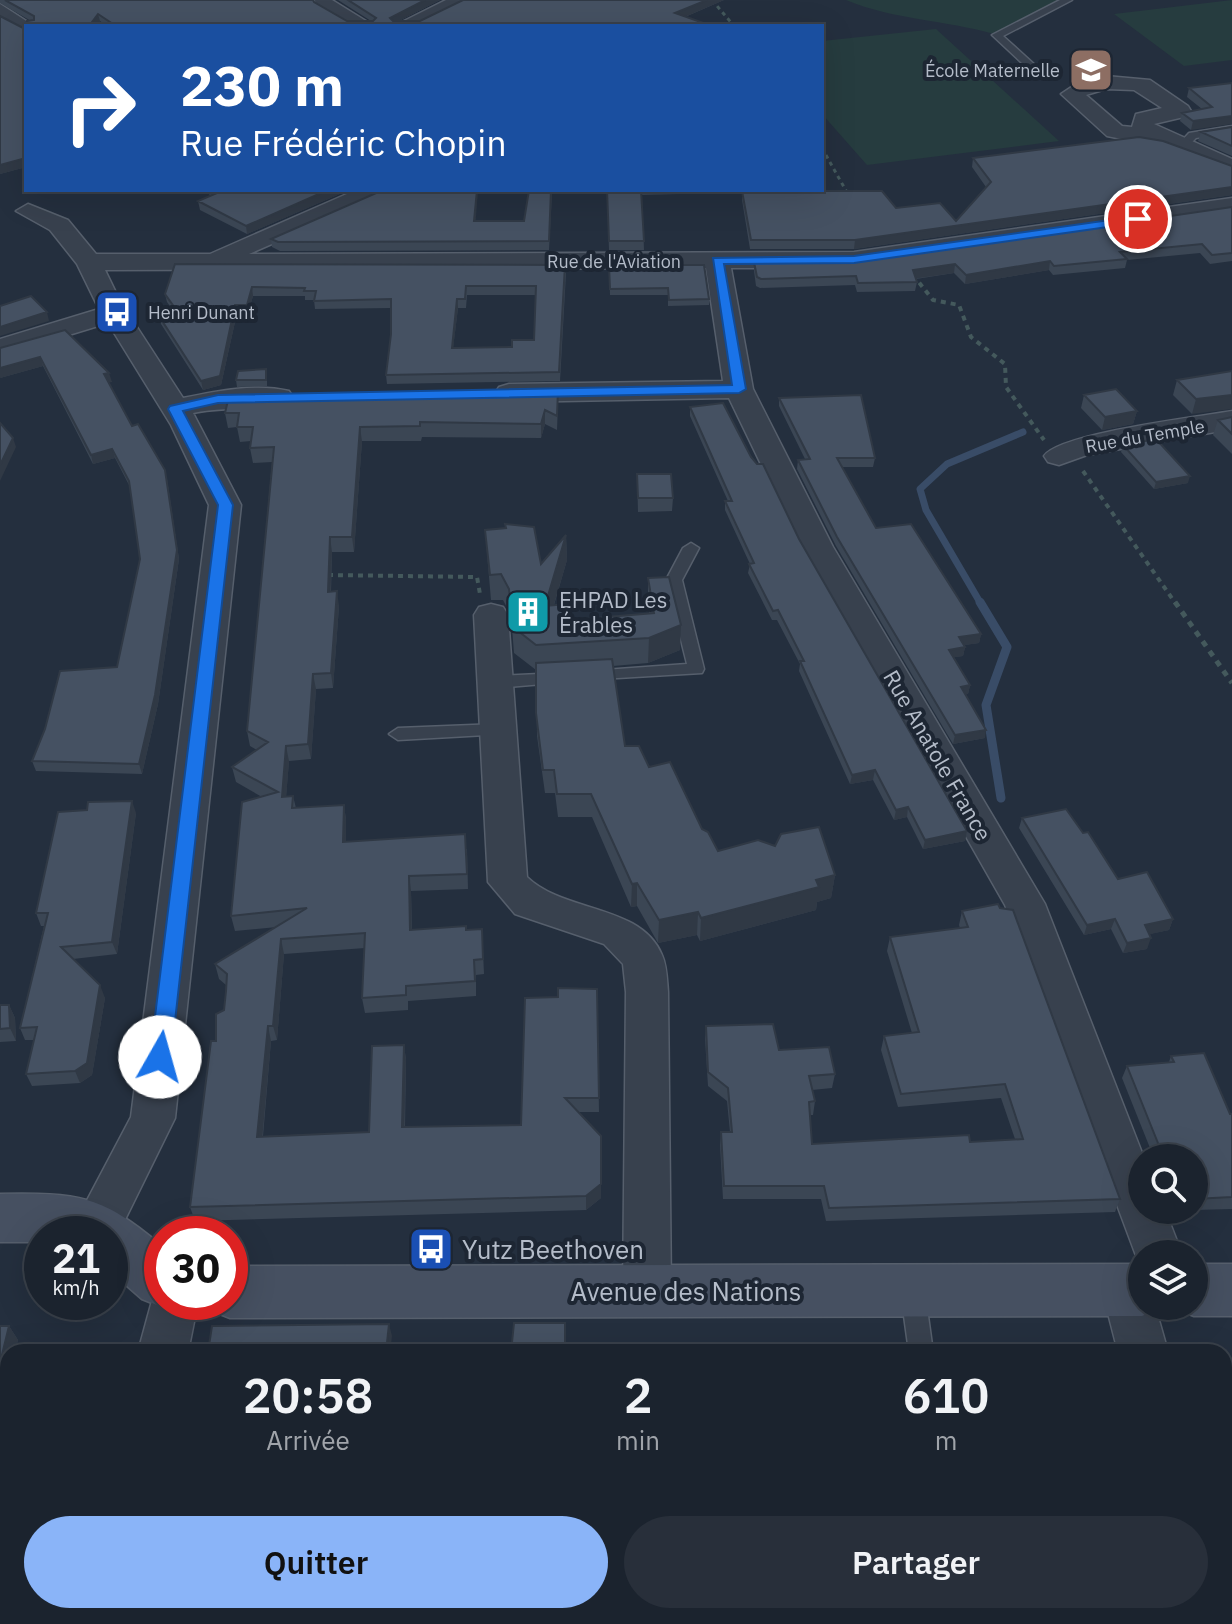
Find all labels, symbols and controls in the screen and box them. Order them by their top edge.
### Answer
school or university icon: École Maternelle [1067,46,1115,94]
text: 230 m [180,49,344,121]
icon: right [48,56,152,160]
place label: École Maternelle [925,59,1060,82]
text: Rue Frédéric Chopin [180,119,507,166]
pin [1104,185,1172,253]
icon: arrive [1116,197,1160,241]
street label: Rue de l'Aviation [547,250,681,273]
bus stop icon: Henri Dunant [93,288,141,336]
place label: Henri Dunant [148,301,255,324]
street label: Rue du Temple [1084,414,1207,458]
place label: EHPAD Les Érables [559,585,667,639]
building icon: EHPAD Les Érables [504,588,552,636]
street label: Rue Anatole France [877,664,999,846]
position arrow [118,1015,202,1099]
map controls [1128,1144,1208,1320]
button: search [1128,1144,1208,1224]
speed limit sign: 30 [144,1216,248,1320]
bus stop icon: Yutz Beethoven [407,1225,455,1273]
text: 21 [52,1232,100,1284]
place label: Yutz Beethoven [462,1232,644,1266]
button: layers [1128,1240,1208,1320]
text: km/h [52,1274,100,1301]
street label: Avenue des Nations [571,1274,801,1308]
text: 20:58 [243,1364,373,1426]
text: 2 [624,1364,652,1426]
text: 610 [903,1364,989,1426]
text: Arrivée [266,1423,350,1457]
text: min [616,1423,660,1457]
text: m [935,1423,957,1457]
button: Quitter [24,1516,608,1608]
button: Partager [624,1516,1208,1608]

